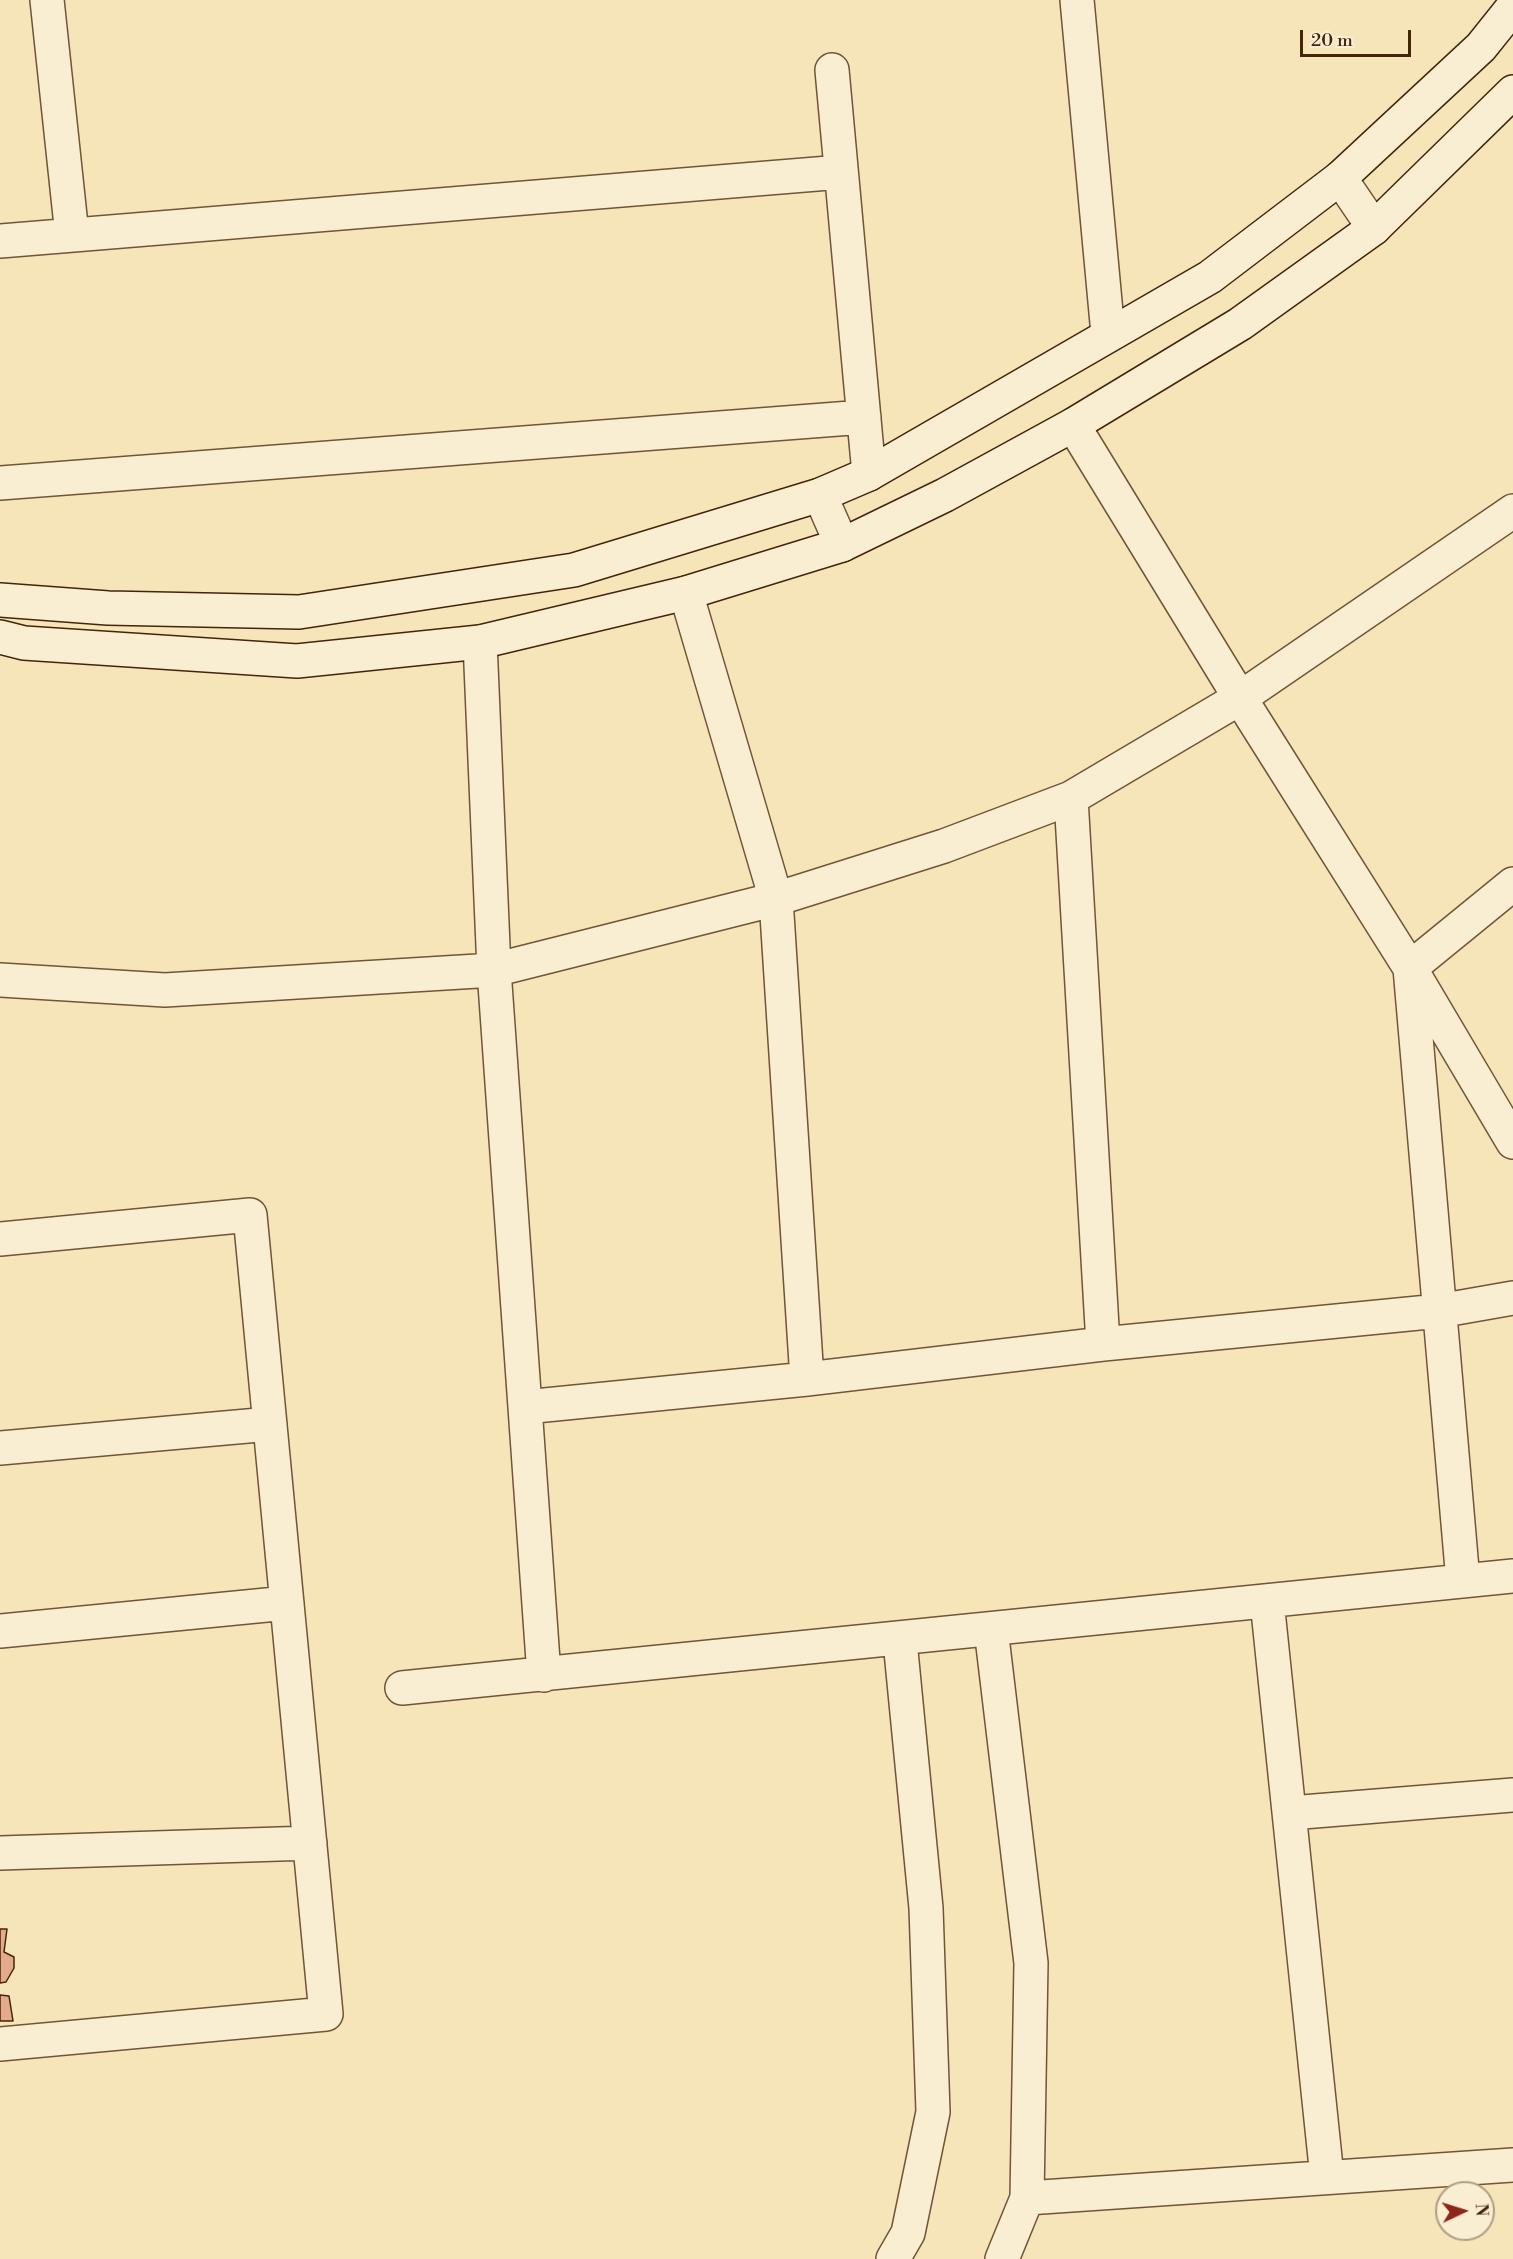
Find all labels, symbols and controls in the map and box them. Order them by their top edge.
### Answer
scale bar [1303,18,1414,56]
text: 20 m [1311,29,1353,52]
north arrow [1435,2181,1495,2241]
text: N [1471,2203,1491,2217]

